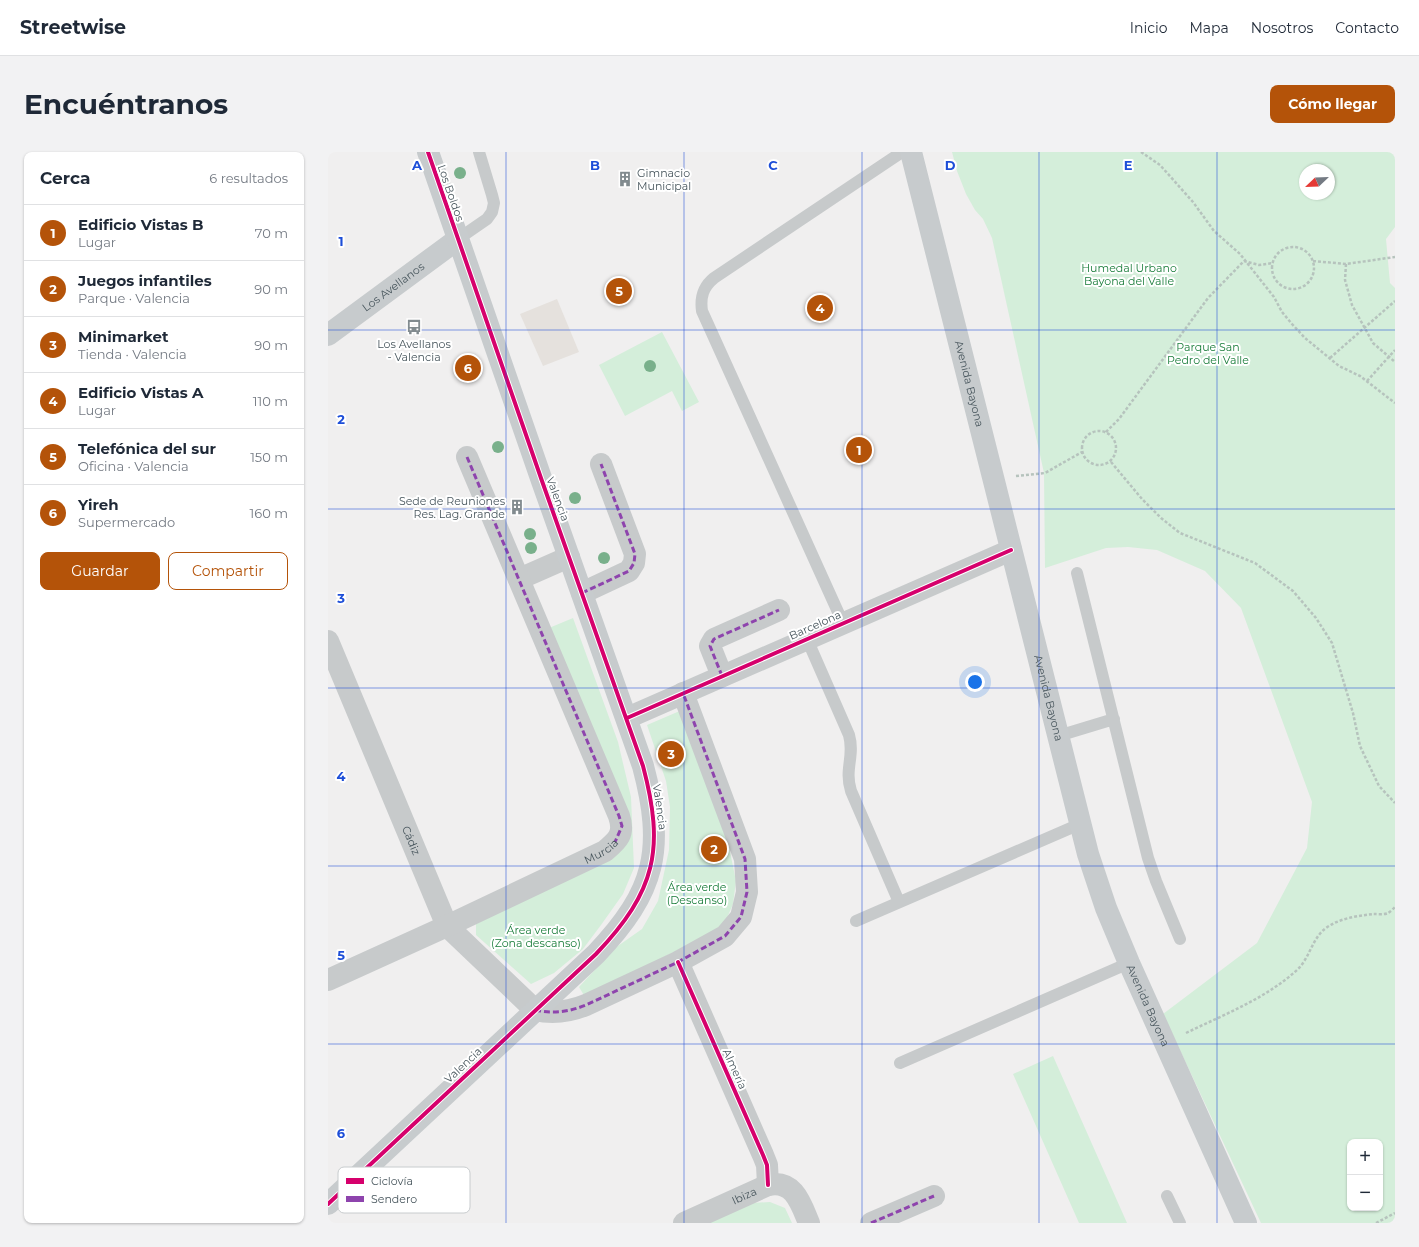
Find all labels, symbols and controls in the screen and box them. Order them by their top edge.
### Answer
text: Streetwise [20,16,126,39]
text: Inicio [1130,19,1167,37]
text: Mapa [1189,19,1229,37]
text: Nosotros [1251,19,1313,37]
text: Contacto [1335,19,1399,37]
button: Cómo llegar [1270,85,1395,123]
text: Encuéntranos [24,87,228,121]
text: A [411,157,423,173]
text: B [590,157,600,173]
text: C [768,157,778,173]
text: D [945,157,956,173]
text: E [1124,157,1133,173]
street label: Los Boldos [435,163,467,224]
north arrow [1299,164,1335,200]
place label: Gimnacio Municipal [637,166,691,193]
text: Cerca [40,168,90,188]
text: 6 resultados [209,170,288,186]
building icon: Gimnacio Municipal [616,170,634,188]
text: Edificio Vistas B [78,215,203,234]
text: 1 [50,225,56,241]
text: 70 m [255,225,288,241]
text: 1 [338,233,344,249]
text: Lugar [78,234,116,250]
street label: Los Avellanos [359,259,428,314]
park label: Humedal Urbano Bayona del Valle [1081,261,1177,288]
text: Juegos infantiles [78,271,212,290]
pin: 5 [606,276,632,306]
text: 2 [49,281,57,297]
text: 90 m [254,281,288,297]
text: Parque · Valencia [78,290,190,306]
pin: 4 [807,293,833,323]
bus stop icon: Los Avellanos - Valencia [405,318,423,336]
text: Minimarket [78,327,169,346]
text: 3 [49,337,57,353]
text: 90 m [254,337,288,353]
place label: Los Avellanos - Valencia [377,337,451,364]
street label: Avenida Bayona [952,339,987,428]
park label: Parque San Pedro del Valle [1167,340,1249,367]
text: Tienda · Valencia [78,346,187,362]
pin: 6 [455,353,481,383]
text: Edificio Vistas A [78,383,203,402]
text: 4 [49,393,57,409]
text: 110 m [253,393,288,409]
text: Lugar [78,402,116,418]
text: 2 [337,411,345,427]
pin: 1 [846,435,872,465]
text: Telefónica del sur [78,439,216,458]
text: 5 [49,449,57,465]
text: 150 m [250,449,288,465]
text: Oficina · Valencia [78,458,189,474]
street label: Valencia [544,475,572,523]
place label: Sede de Reuniones Res. Lag. Grande [399,494,506,521]
text: Yireh [78,495,119,514]
building icon: Sede de Reuniones Res. Lag. Grande [508,498,526,516]
text: 6 [49,505,57,521]
text: 160 m [250,505,288,521]
text: Supermercado [78,514,175,530]
button: Guardar [40,552,160,590]
button: Compartir [168,552,288,590]
text: 3 [336,590,345,606]
street label: Barcelona [787,607,843,643]
street label: Avenida Bayona [1031,653,1066,743]
your location [965,672,985,692]
pin: 3 [658,739,684,769]
text: 4 [337,768,346,784]
street label: Valencia [650,783,670,831]
street label: Cádiz [399,824,424,857]
pin: 2 [701,834,727,864]
street label: Murcia [582,836,621,867]
park label: Área verde (Descanso) [667,880,727,907]
park label: Área verde (Zona descanso) [491,923,581,950]
text: 5 [337,947,345,963]
street label: Avenida Bayona [1124,962,1173,1049]
street label: Valencia [441,1044,485,1086]
street label: Almería [720,1047,750,1091]
text: 6 [337,1125,346,1141]
map controls [1347,1139,1383,1211]
button: + [1347,1139,1383,1175]
legend [338,1167,470,1213]
text: Ciclovía [371,1174,413,1188]
button: − [1347,1175,1383,1211]
street label: Ibiza [729,1184,759,1208]
text: Sendero [371,1192,417,1206]

